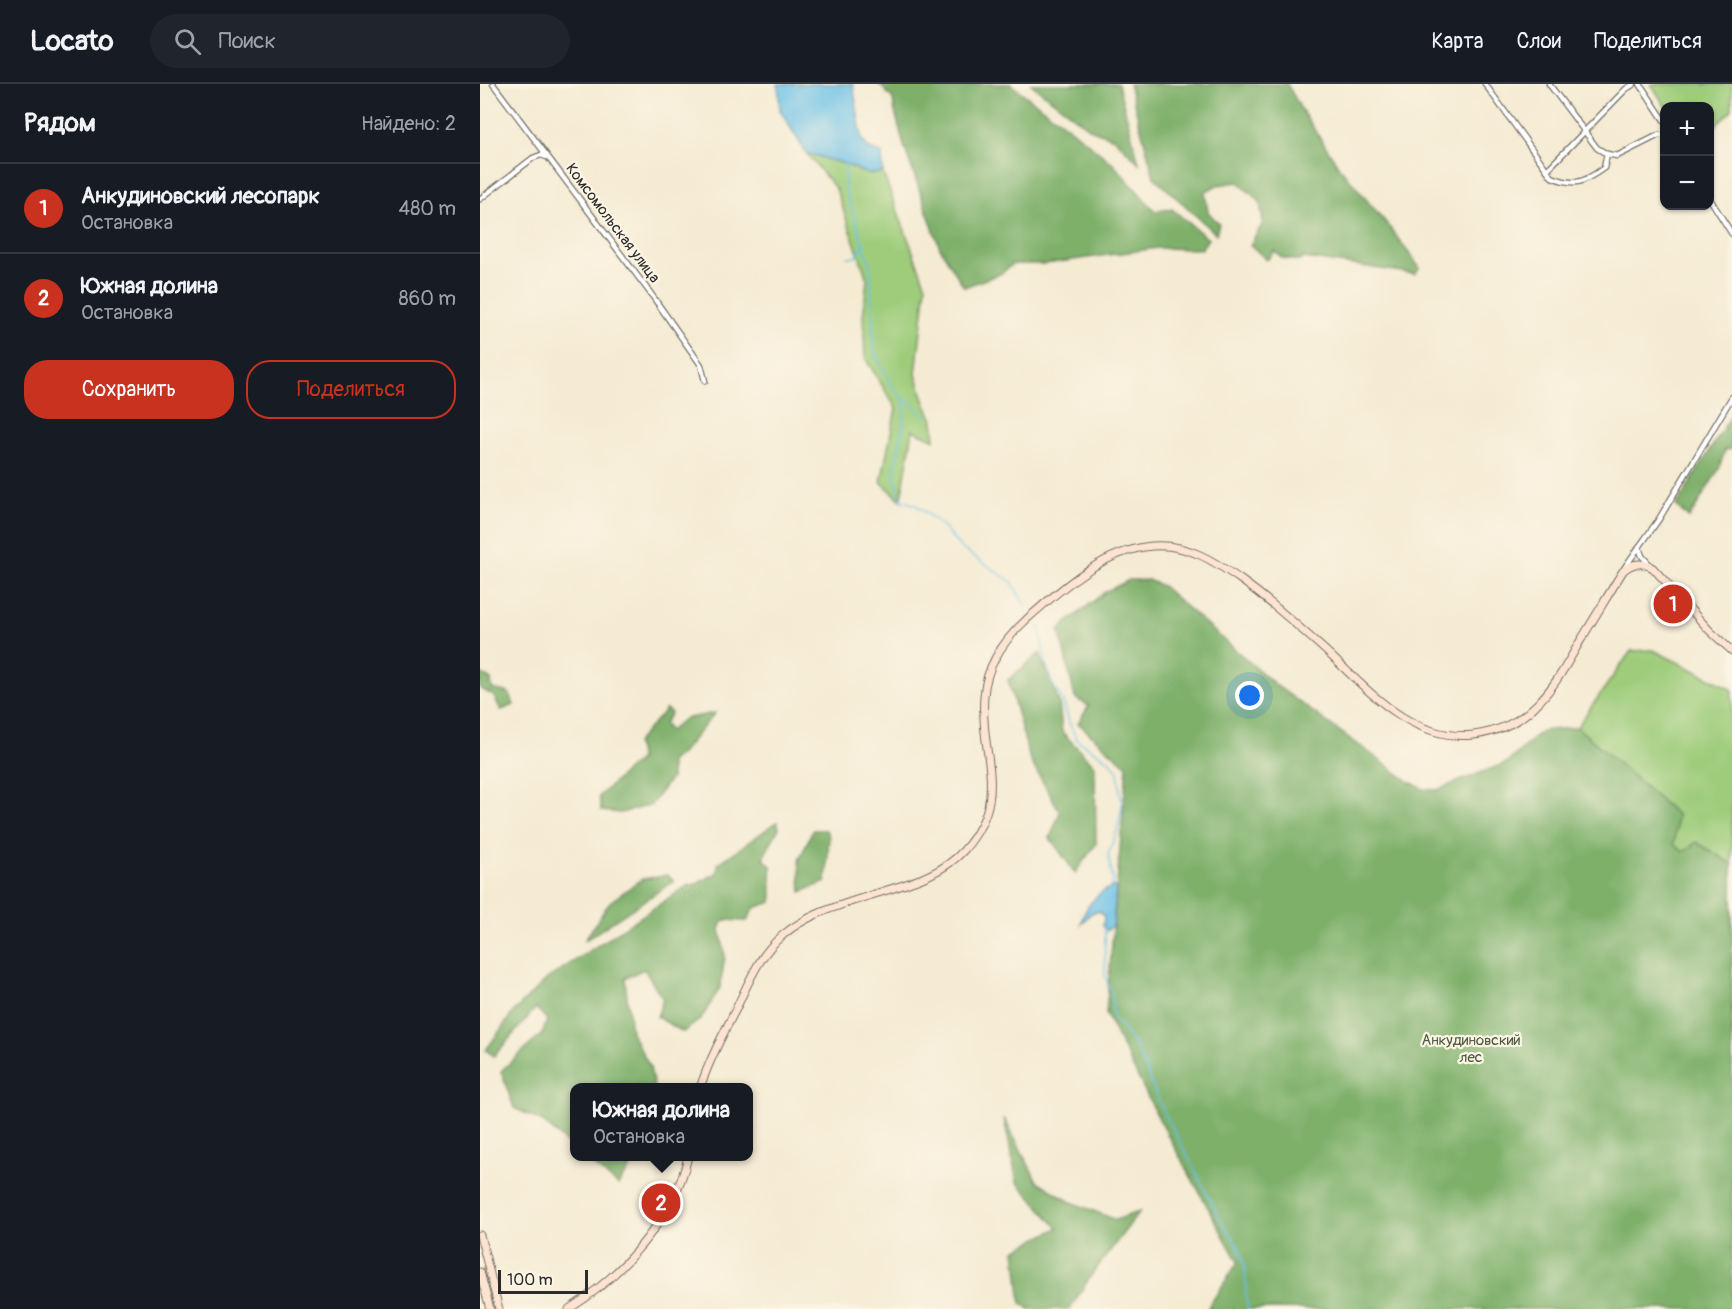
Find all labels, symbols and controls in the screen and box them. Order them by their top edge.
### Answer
search box [150,14,570,68]
text: Locato [30,24,114,59]
icon: search [171,25,204,58]
text: Поиск [219,27,276,55]
text: Карта [1431,28,1483,55]
text: Слои [1516,28,1561,55]
text: Поделиться [1594,28,1702,55]
map controls [1660,102,1714,210]
button: + [1660,102,1714,156]
text: Рядом [24,107,96,139]
text: Найдено: 2 [361,111,456,136]
button: − [1660,156,1714,210]
street label: Комсомольская улица [561,160,664,287]
text: Анкудиновский лесопарк [81,182,320,210]
text: 1 [40,196,47,221]
text: 480 m [399,196,456,221]
text: Остановка [81,210,173,235]
text: Южная долина [81,272,218,300]
text: 2 [38,286,49,311]
text: 860 m [399,286,456,311]
text: Остановка [81,300,173,325]
button: Сохранить [24,360,234,419]
button: Поделиться [246,360,456,419]
pin: 1 [1654,582,1692,626]
your location [1235,681,1264,710]
park label: Анкудиновский лес [1421,1031,1521,1067]
popup [570,1083,753,1161]
text: Южная долина [593,1096,730,1124]
text: Остановка [593,1124,685,1149]
pin: 2 [642,1180,681,1226]
scale bar [498,1267,588,1294]
text: 100 m [507,1270,553,1290]

